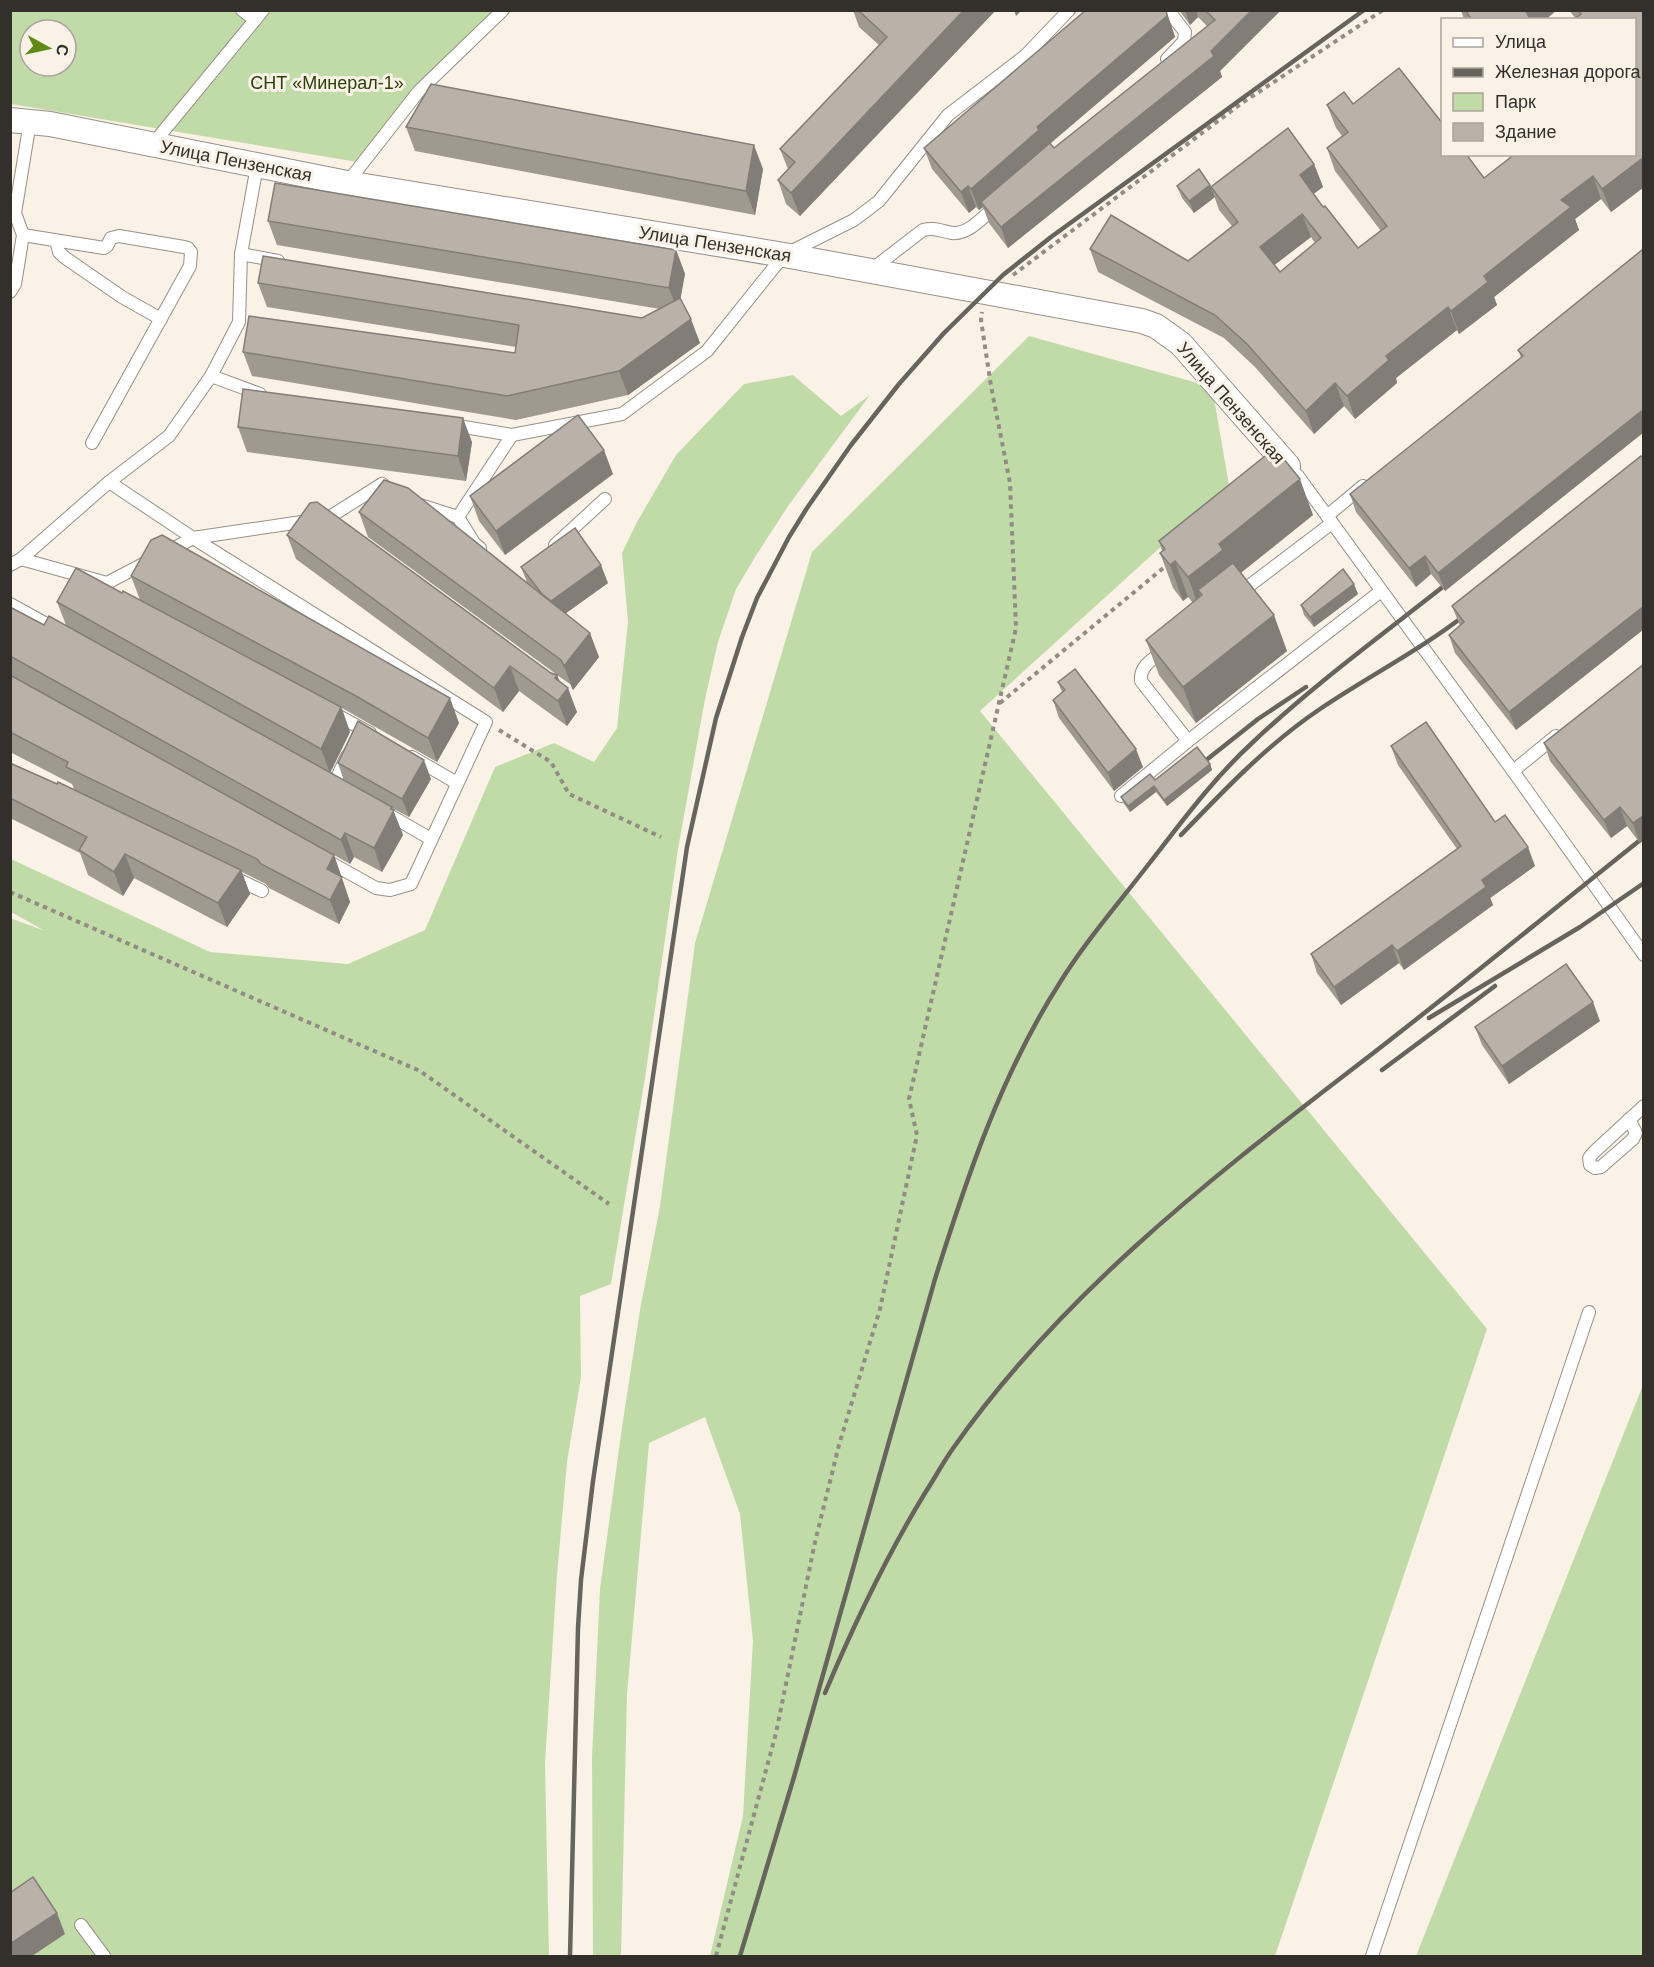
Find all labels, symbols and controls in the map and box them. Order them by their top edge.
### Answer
north arrow [18,18,78,78]
legend [1441,18,1636,156]
text: Улица [1495,32,1547,52]
text: С [53,43,72,57]
text: Железная дорога [1495,62,1642,82]
park label: СНТ «Минерал-1» [250,73,404,93]
text: Парк [1495,92,1536,112]
text: Здание [1495,122,1556,142]
street label: Улица Пензенская [158,136,314,186]
street label: Улица Пензенская [637,222,793,266]
street label: Улица Пензенская [1173,338,1289,468]

